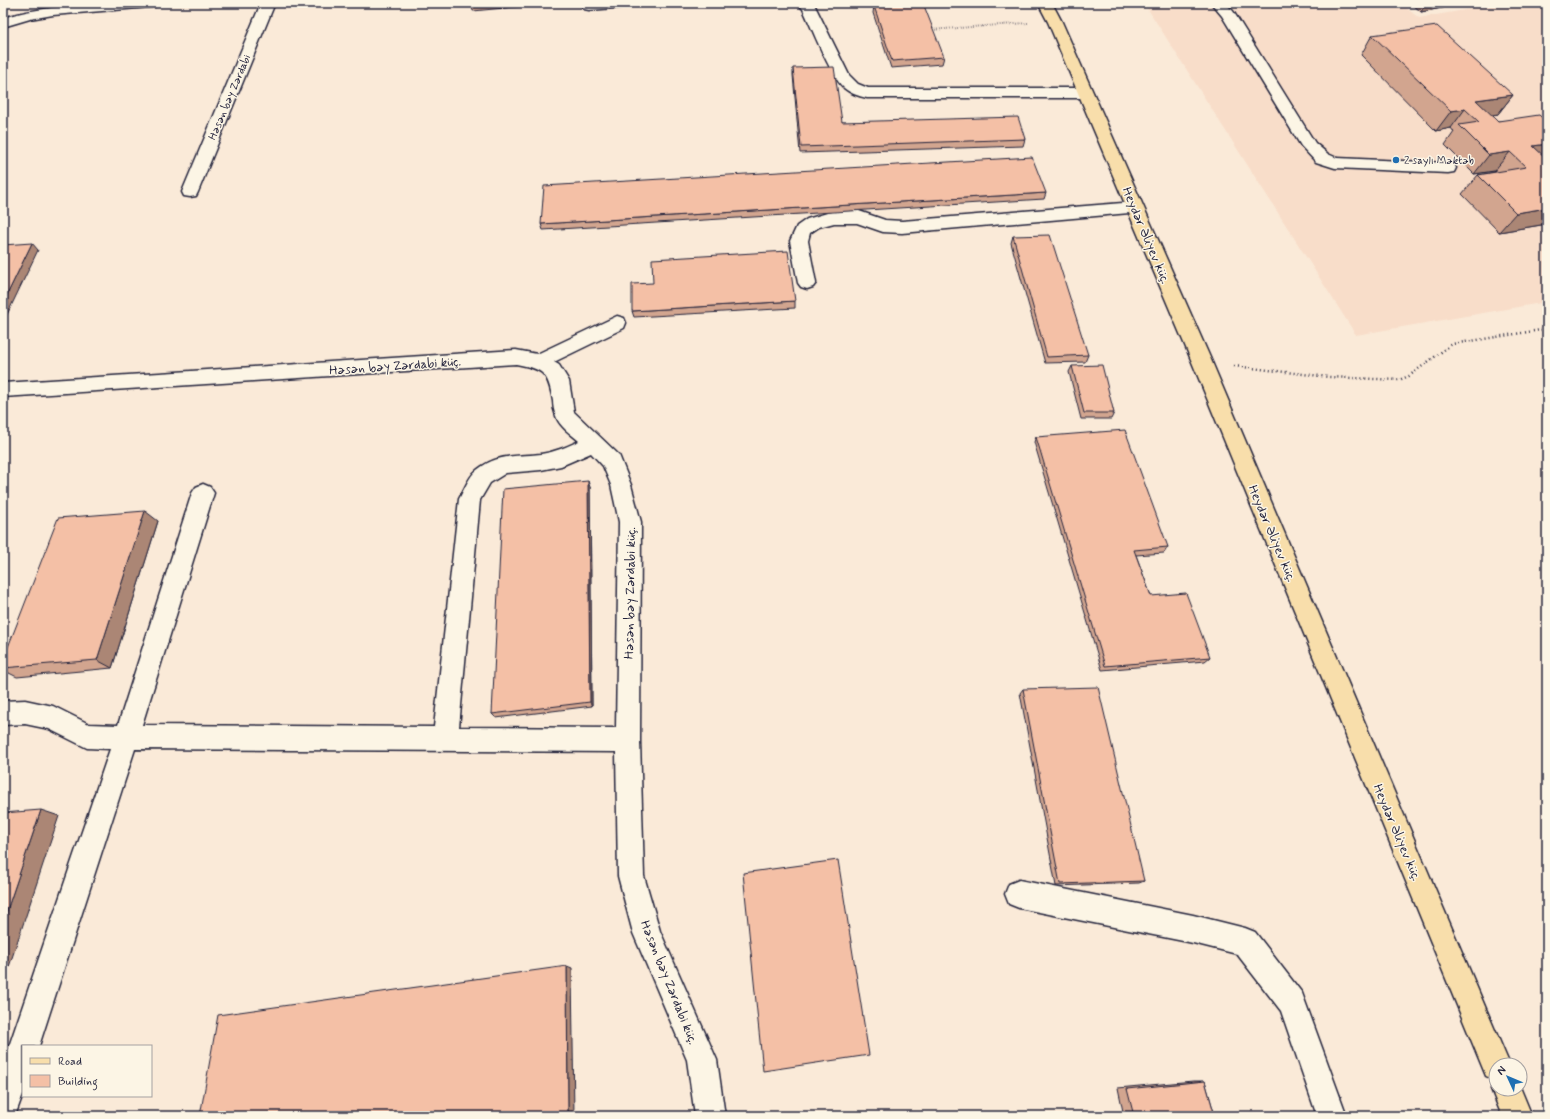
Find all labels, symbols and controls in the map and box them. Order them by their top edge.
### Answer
street label: Həsən bəy Zərdabi [206,52,254,142]
place label: 2 saylı Məktəb [1404,154,1474,168]
marker: 2 saylı Məktəb [1391,155,1401,165]
street label: Heydər Əliyev küç. [1118,185,1174,287]
street label: Həsən bəy Zərdabi küç. [329,353,462,380]
street label: Heydər Əliyev küç. [1244,483,1300,585]
street label: Həsən bəy Zərdabi küç. [621,526,640,659]
street label: Heydər Əliyev küç. [1369,782,1425,884]
street label: Həsən bəy Zərdabi küç. [636,918,701,1047]
legend [22,1045,152,1097]
text: Road [58,1054,82,1070]
north arrow [1488,1057,1528,1097]
text: N [1494,1063,1509,1078]
text: Building [58,1074,98,1091]

